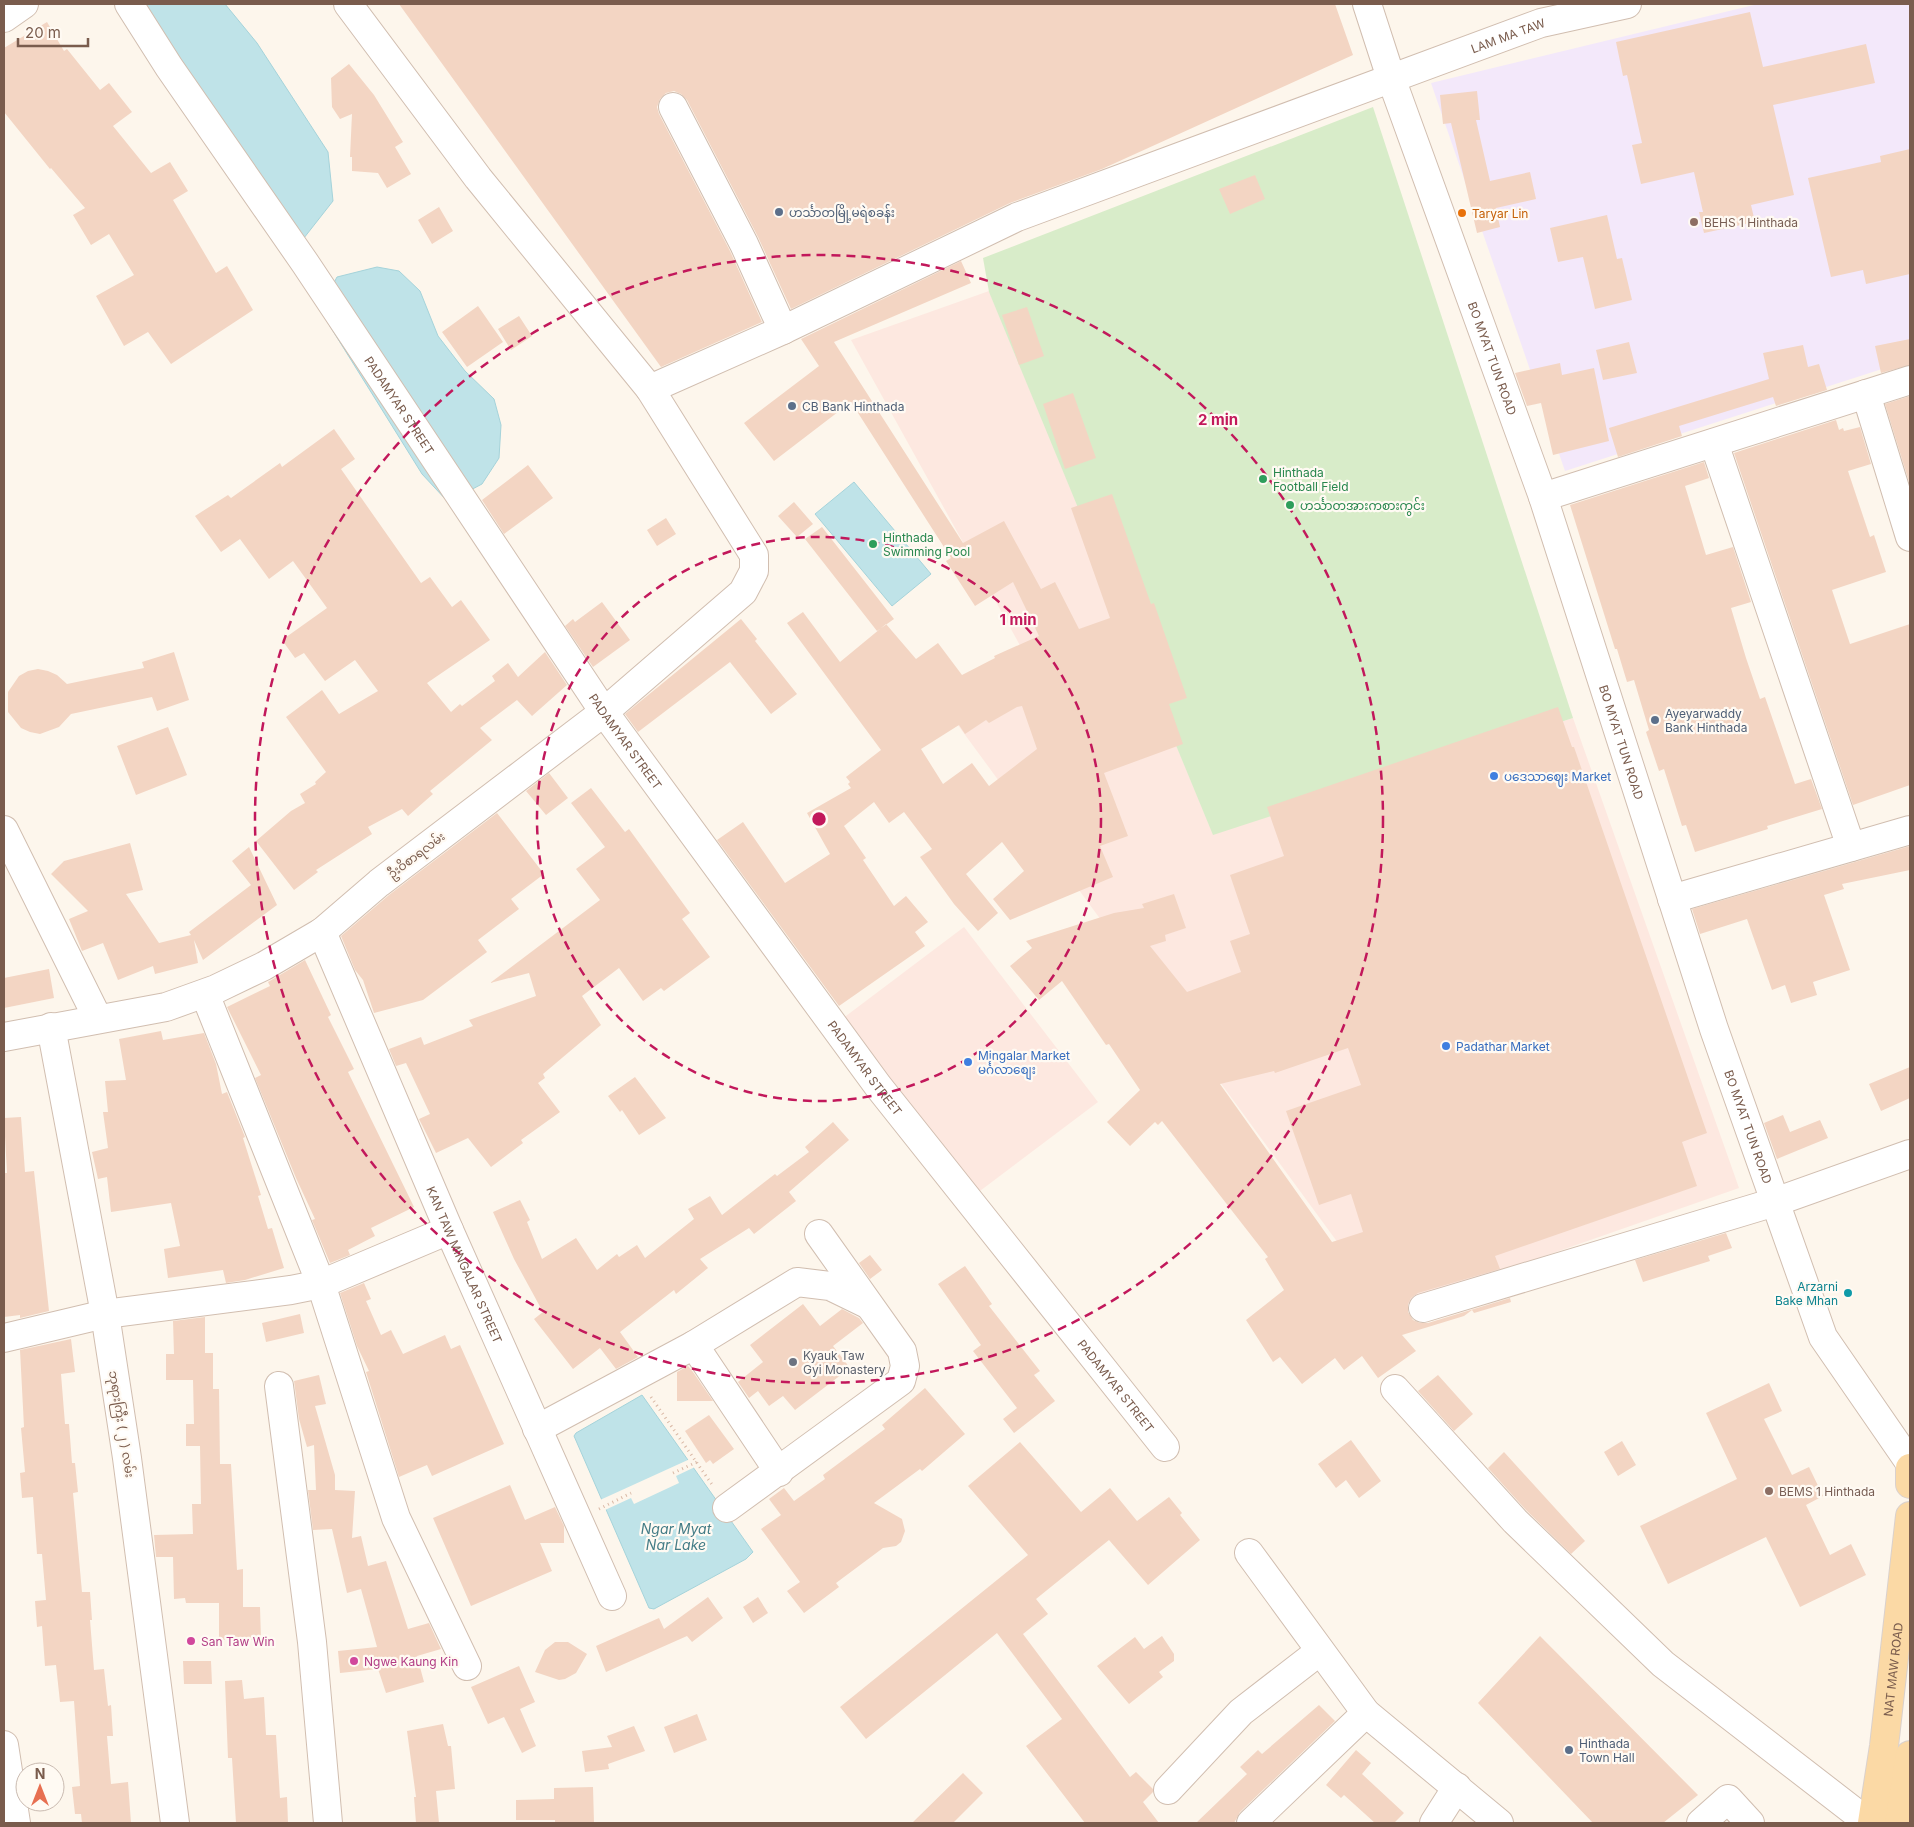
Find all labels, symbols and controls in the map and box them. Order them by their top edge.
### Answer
scale bar [18,15,88,47]
street label: LAM MA TAW [1469,15,1547,56]
text: 20 m [25,23,61,42]
place label: ဟင်္သာတမြို့မရဲစခန်း [789,204,895,223]
marker: ဟင်္သာတမြို့မရဲစခန်း [773,206,785,218]
place label: Taryar Lin [1472,206,1528,221]
marker: Taryar Lin [1456,207,1468,219]
place label: BEHS 1 Hinthada [1704,215,1798,230]
marker: BEHS 1 Hinthada [1688,216,1700,228]
street label: BO MYAT TUN ROAD [1465,300,1520,417]
street label: PADAMYAR STREET [362,353,438,457]
place label: CB Bank Hinthada [802,399,904,414]
marker: CB Bank Hinthada [786,400,798,412]
text: 2 min [1198,410,1238,429]
place label: Hinthada Football Field [1273,465,1349,494]
marker: Hinthada Football Field [1257,473,1269,485]
place label: ဟင်္သာတအားကစားကွင်း [1300,497,1425,516]
marker: ဟင်္သာတအားကစားကွင်း [1284,499,1296,511]
place label: Hinthada Swimming Pool [883,530,970,559]
marker: Hinthada Swimming Pool [867,538,879,550]
text: 1 min [999,610,1037,629]
street label: BO MYAT TUN ROAD [1596,683,1647,801]
street label: PADAMYAR STREET [586,690,666,792]
place label: Ayeyarwaddy Bank Hinthada [1665,706,1747,735]
marker: Ayeyarwaddy Bank Hinthada [1649,714,1661,726]
place label: ပဒေသာဈေး Market [1504,769,1611,787]
marker: ပဒေသာဈေး Market [1488,770,1500,782]
centre of rings [810,810,828,828]
street label: ဦးဝိစာရလမ်း [384,828,449,884]
street label: PADAMYAR STREET [825,1017,906,1118]
place label: Padathar Market [1456,1039,1550,1054]
marker: Padathar Market [1440,1040,1452,1052]
place label: Mingalar Market မင်္ဂလာစျေး [978,1048,1070,1080]
marker: Mingalar Market မင်္ဂလာစျေး [962,1056,974,1068]
street label: BO MYAT TUN ROAD [1722,1068,1776,1186]
street label: KAN TAW MINGALAR STREET [424,1184,506,1346]
place label: Arzarni Bake Mhan [1775,1279,1838,1308]
marker: Arzarni Bake Mhan [1842,1287,1854,1299]
street label: PADAMYAR STREET [1075,1336,1158,1435]
place label: Kyauk Taw Gyi Monastery [803,1348,886,1377]
marker: Kyauk Taw Gyi Monastery [787,1356,799,1368]
street label: ဘုရားကြီး ( ၂ ) လမ်း [103,1369,139,1479]
place label: BEMS 1 Hinthada [1779,1484,1875,1499]
marker: BEMS 1 Hinthada [1763,1485,1775,1497]
water label: Ngar Myat Nar Lake [641,1520,712,1553]
street label: NAT MAW ROAD [1880,1622,1905,1717]
place label: San Taw Win [201,1634,275,1649]
marker: San Taw Win [185,1635,197,1647]
place label: Ngwe Kaung Kin [364,1654,458,1669]
marker: Ngwe Kaung Kin [348,1655,360,1667]
place label: Hinthada Town Hall [1579,1736,1635,1765]
marker: Hinthada Town Hall [1563,1744,1575,1756]
north arrow [15,1762,65,1812]
text: N [35,1765,45,1782]

